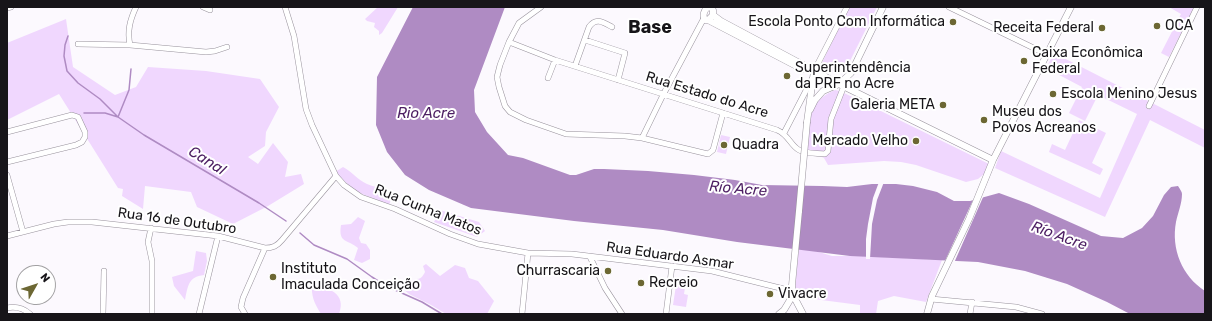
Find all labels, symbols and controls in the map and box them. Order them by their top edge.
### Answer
place label: Escola Ponto Com Informática [748,14,945,30]
district label: Base [628,17,672,39]
marker: Escola Ponto Com Informática [948,17,958,27]
place label: OCA [1165,18,1193,34]
place label: Receita Federal [993,20,1094,36]
marker: OCA [1152,21,1162,31]
marker: Receita Federal [1097,23,1107,33]
place label: Caixa Econômica Federal [1032,45,1143,78]
marker: Caixa Econômica Federal [1019,56,1029,66]
place label: Superintendência da PRF no Acre [795,60,911,92]
street label: Rua Estado do Acre [644,68,770,122]
marker: Superintendência da PRF no Acre [782,71,792,81]
place label: Escola Menino Jesus [1061,86,1197,102]
marker: Escola Menino Jesus [1048,89,1058,99]
place label: Galeria META [851,97,935,113]
marker: Galeria META [938,100,948,110]
place label: Museu dos Povos Acreanos [992,104,1096,136]
water label: Rio Acre [397,105,455,123]
marker: Museu dos Povos Acreanos [979,115,989,125]
place label: Mercado Velho [812,133,908,149]
marker: Mercado Velho [911,136,921,146]
place label: Quadra [732,137,779,153]
marker: Quadra [719,140,729,150]
water label: Canal [185,143,229,179]
water label: Río Acre [708,178,768,200]
street label: Rua Cunha Matos [372,181,484,239]
street label: Rua 16 de Outubro [117,204,237,238]
water label: Río Acre [1029,218,1089,254]
street label: Rua Eduardo Asmar [605,239,735,273]
place label: Instituto Imaculada Conceição [281,261,420,294]
place label: Churrascaria [516,263,600,279]
north arrow [16,265,56,305]
marker: Churrascaria [603,266,613,276]
text: N [37,271,52,285]
marker: Instituto Imaculada Conceição [268,272,278,282]
place label: Recreio [649,275,698,291]
marker: Recreio [636,278,646,288]
place label: Vivacre [778,286,826,302]
marker: Vivacre [765,289,775,299]

